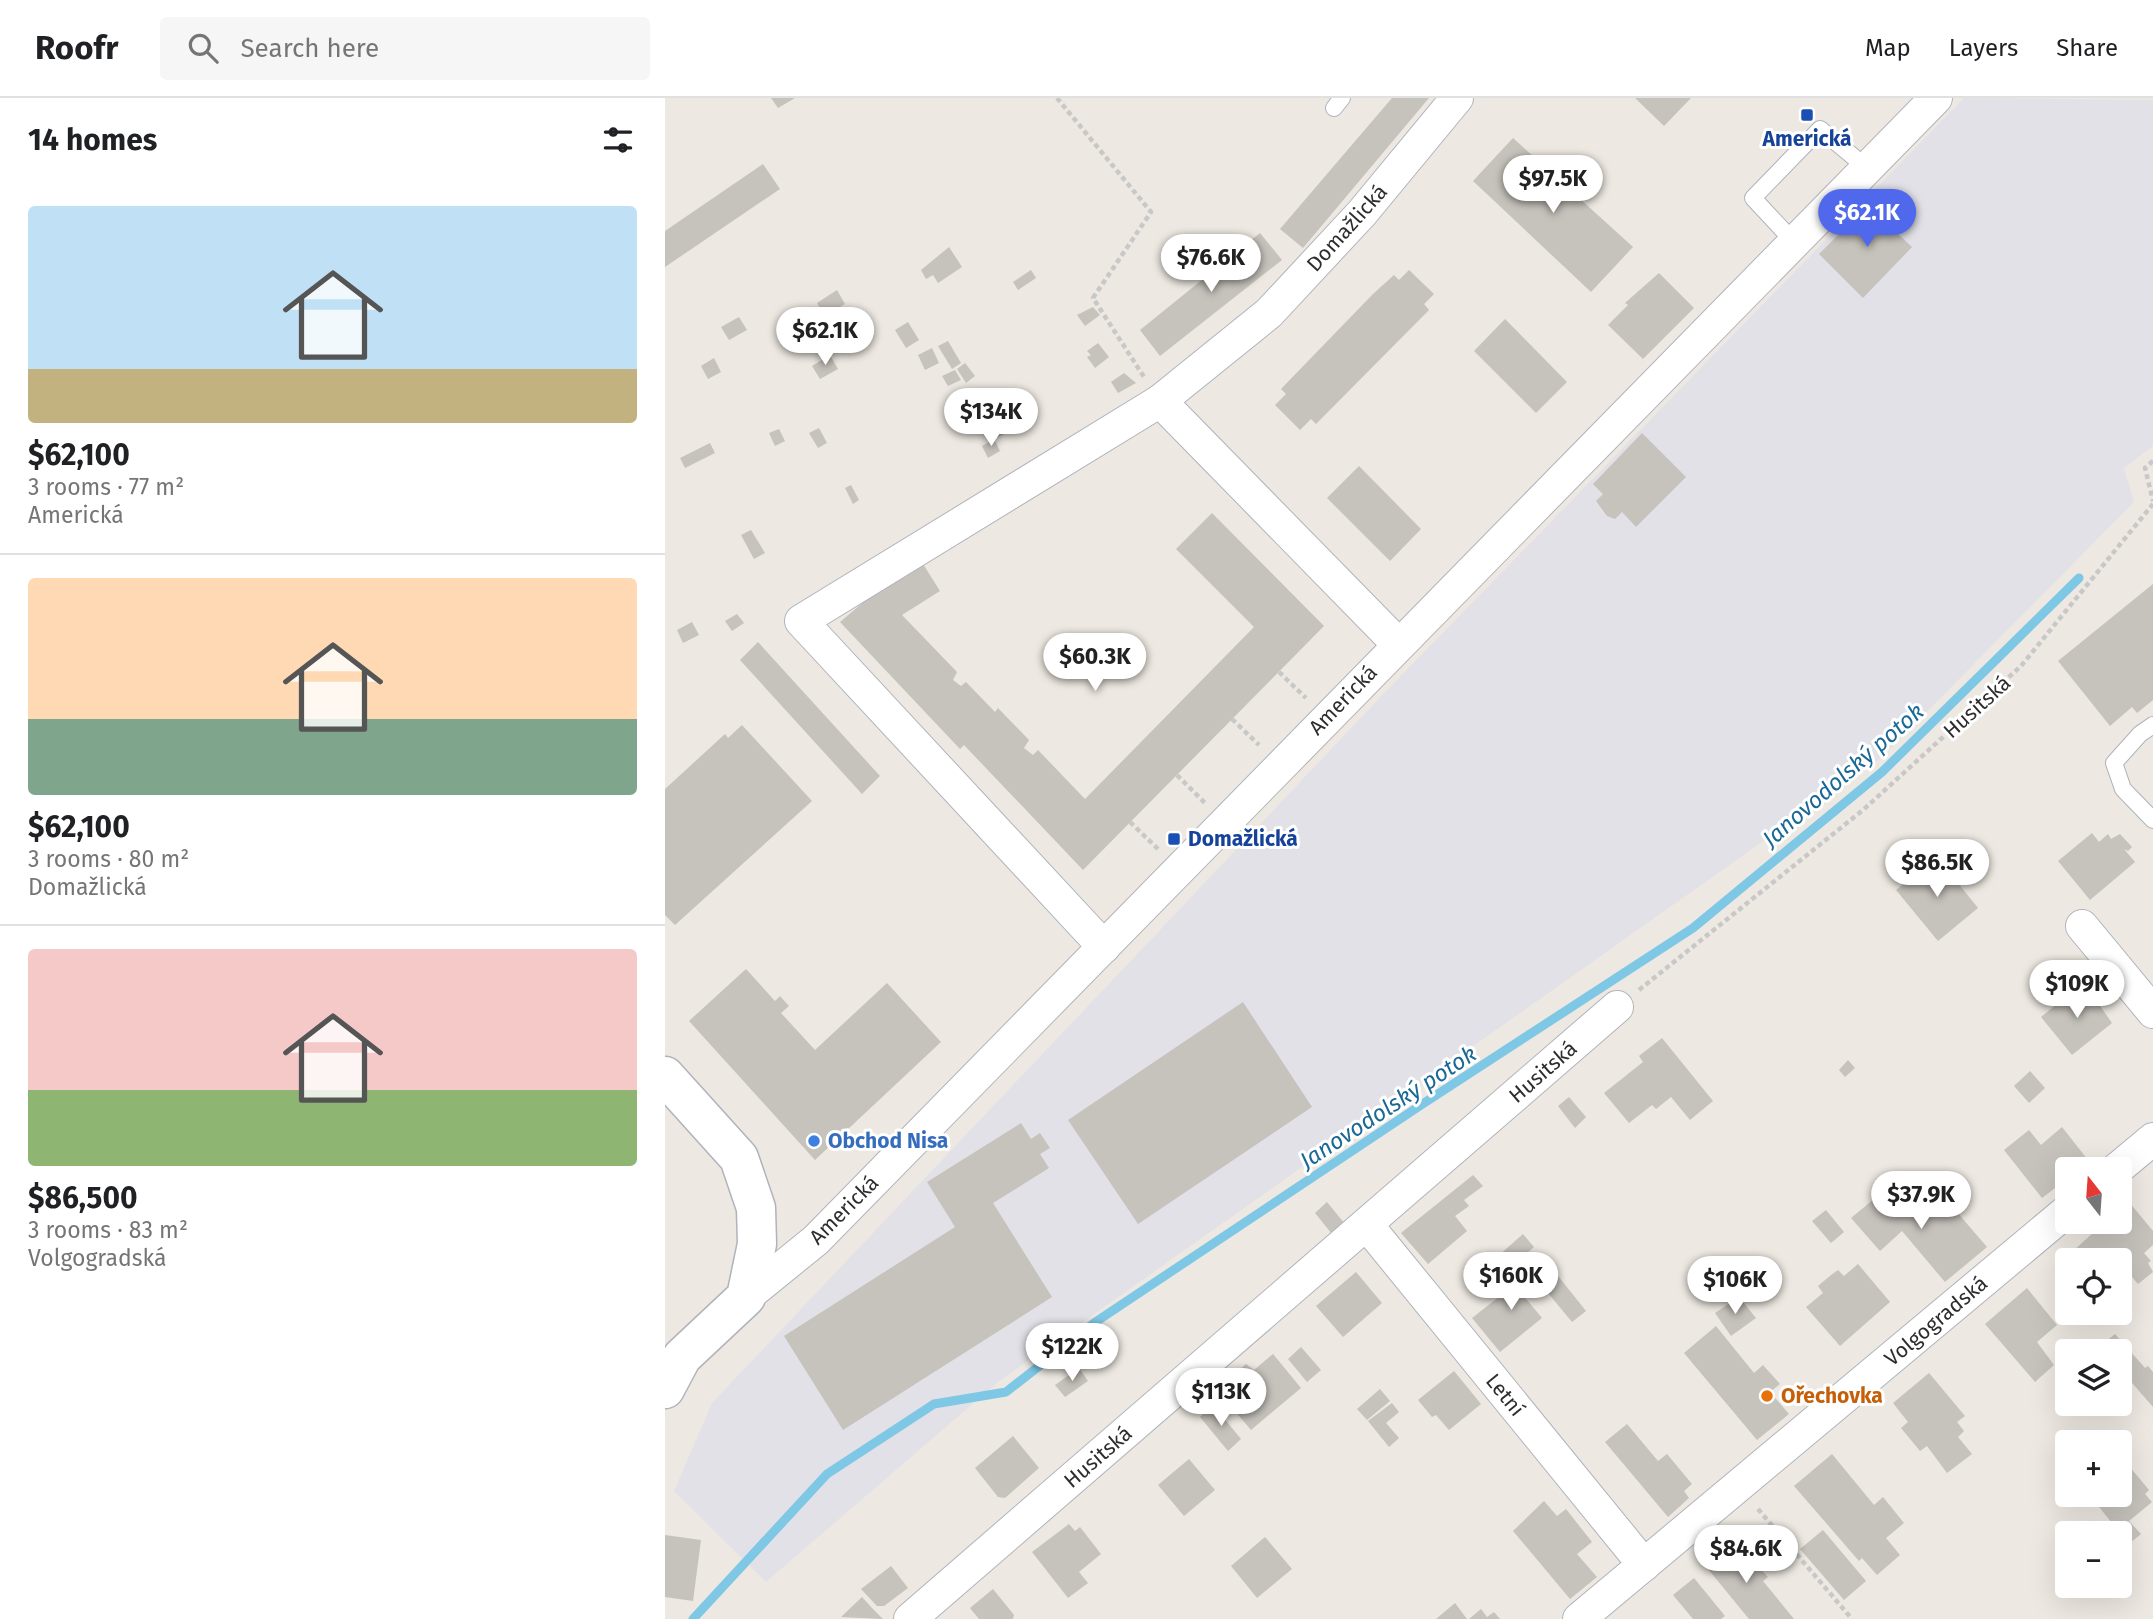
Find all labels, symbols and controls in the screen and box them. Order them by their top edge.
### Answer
search box [160,17,650,80]
text: Roofr [35,28,118,68]
icon: search [184,29,222,67]
text: Search here [240,33,379,64]
text: Map [1865,34,1911,62]
text: Layers [1949,34,2018,62]
text: Share [2056,34,2118,62]
marker: Americká [1799,107,1815,123]
icon: filters [599,121,637,159]
text: 14 homes [28,122,157,158]
place label: Americká [1762,126,1851,152]
pin: $97.5K [1496,156,1610,215]
text: $97.5K [1519,164,1587,192]
street label: Domažlická [1301,179,1393,277]
pin: $62.1K [1810,190,1924,249]
text: $62.1K [1834,198,1900,226]
pin: $76.6K [1154,234,1268,294]
text: $76.6K [1177,243,1245,271]
icon: home [270,252,396,378]
pin: $62.1K [768,308,882,367]
text: $62.1K [792,316,858,344]
pin: $134K [942,388,1040,448]
text: $134K [960,397,1022,425]
text: $62,100 [28,437,130,473]
text: 3 rooms · 77 m² [28,473,184,501]
text: Americká [28,501,124,529]
icon: home [270,624,396,750]
pin: $60.3K [1038,634,1152,693]
text: $60.3K [1059,642,1131,670]
street label: Americká [1303,660,1383,740]
street label: Husitská [1938,670,2016,744]
water label: Janovodolský potok [1755,697,1929,854]
text: $62,100 [28,809,130,845]
place label: Domažlická [1188,826,1298,852]
marker: Domažlická [1166,831,1182,847]
pin: $86.5K [1880,840,1994,899]
text: 3 rooms · 80 m² [28,845,189,873]
text: $86.5K [1901,848,1973,876]
text: Domažlická [28,873,147,901]
pin: $109K [2028,960,2126,1020]
text: $109K [2045,969,2109,997]
icon: home [270,995,396,1121]
street label: Husitská [1504,1035,1582,1109]
water label: Janovodolský potok [1293,1040,1481,1176]
place label: Obchod Nisa [828,1128,948,1154]
marker: Obchod Nisa [806,1133,822,1149]
north arrow [2055,1157,2131,1234]
map controls [2055,1157,2132,1598]
street label: Americká [804,1170,884,1250]
pin: $37.9K [1864,1172,1978,1231]
text: $86,500 [28,1180,138,1216]
text: $37.9K [1887,1180,1955,1208]
text: 3 rooms · 83 m² [28,1216,188,1244]
text: Volgogradská [28,1244,166,1272]
button: locate [2055,1248,2132,1325]
pin: $160K [1462,1252,1560,1312]
pin: $106K [1686,1256,1784,1316]
text: $160K [1479,1261,1543,1289]
text: $106K [1703,1265,1767,1293]
street label: Volgogradská [1879,1270,1993,1372]
pin: $122K [1023,1324,1121,1383]
text: $122K [1042,1332,1102,1360]
button: layers [2055,1339,2132,1416]
pin: $113K [1172,1368,1270,1428]
street label: Letní [1480,1368,1530,1422]
text: $113K [1191,1377,1251,1405]
place label: Ořechovka [1781,1383,1883,1409]
marker: Ořechovka [1759,1388,1775,1404]
street label: Husitská [1059,1420,1137,1494]
button: + [2055,1430,2132,1507]
button: − [2055,1521,2132,1598]
pin: $84.6K [1689,1526,1803,1585]
text: $84.6K [1710,1534,1782,1562]

